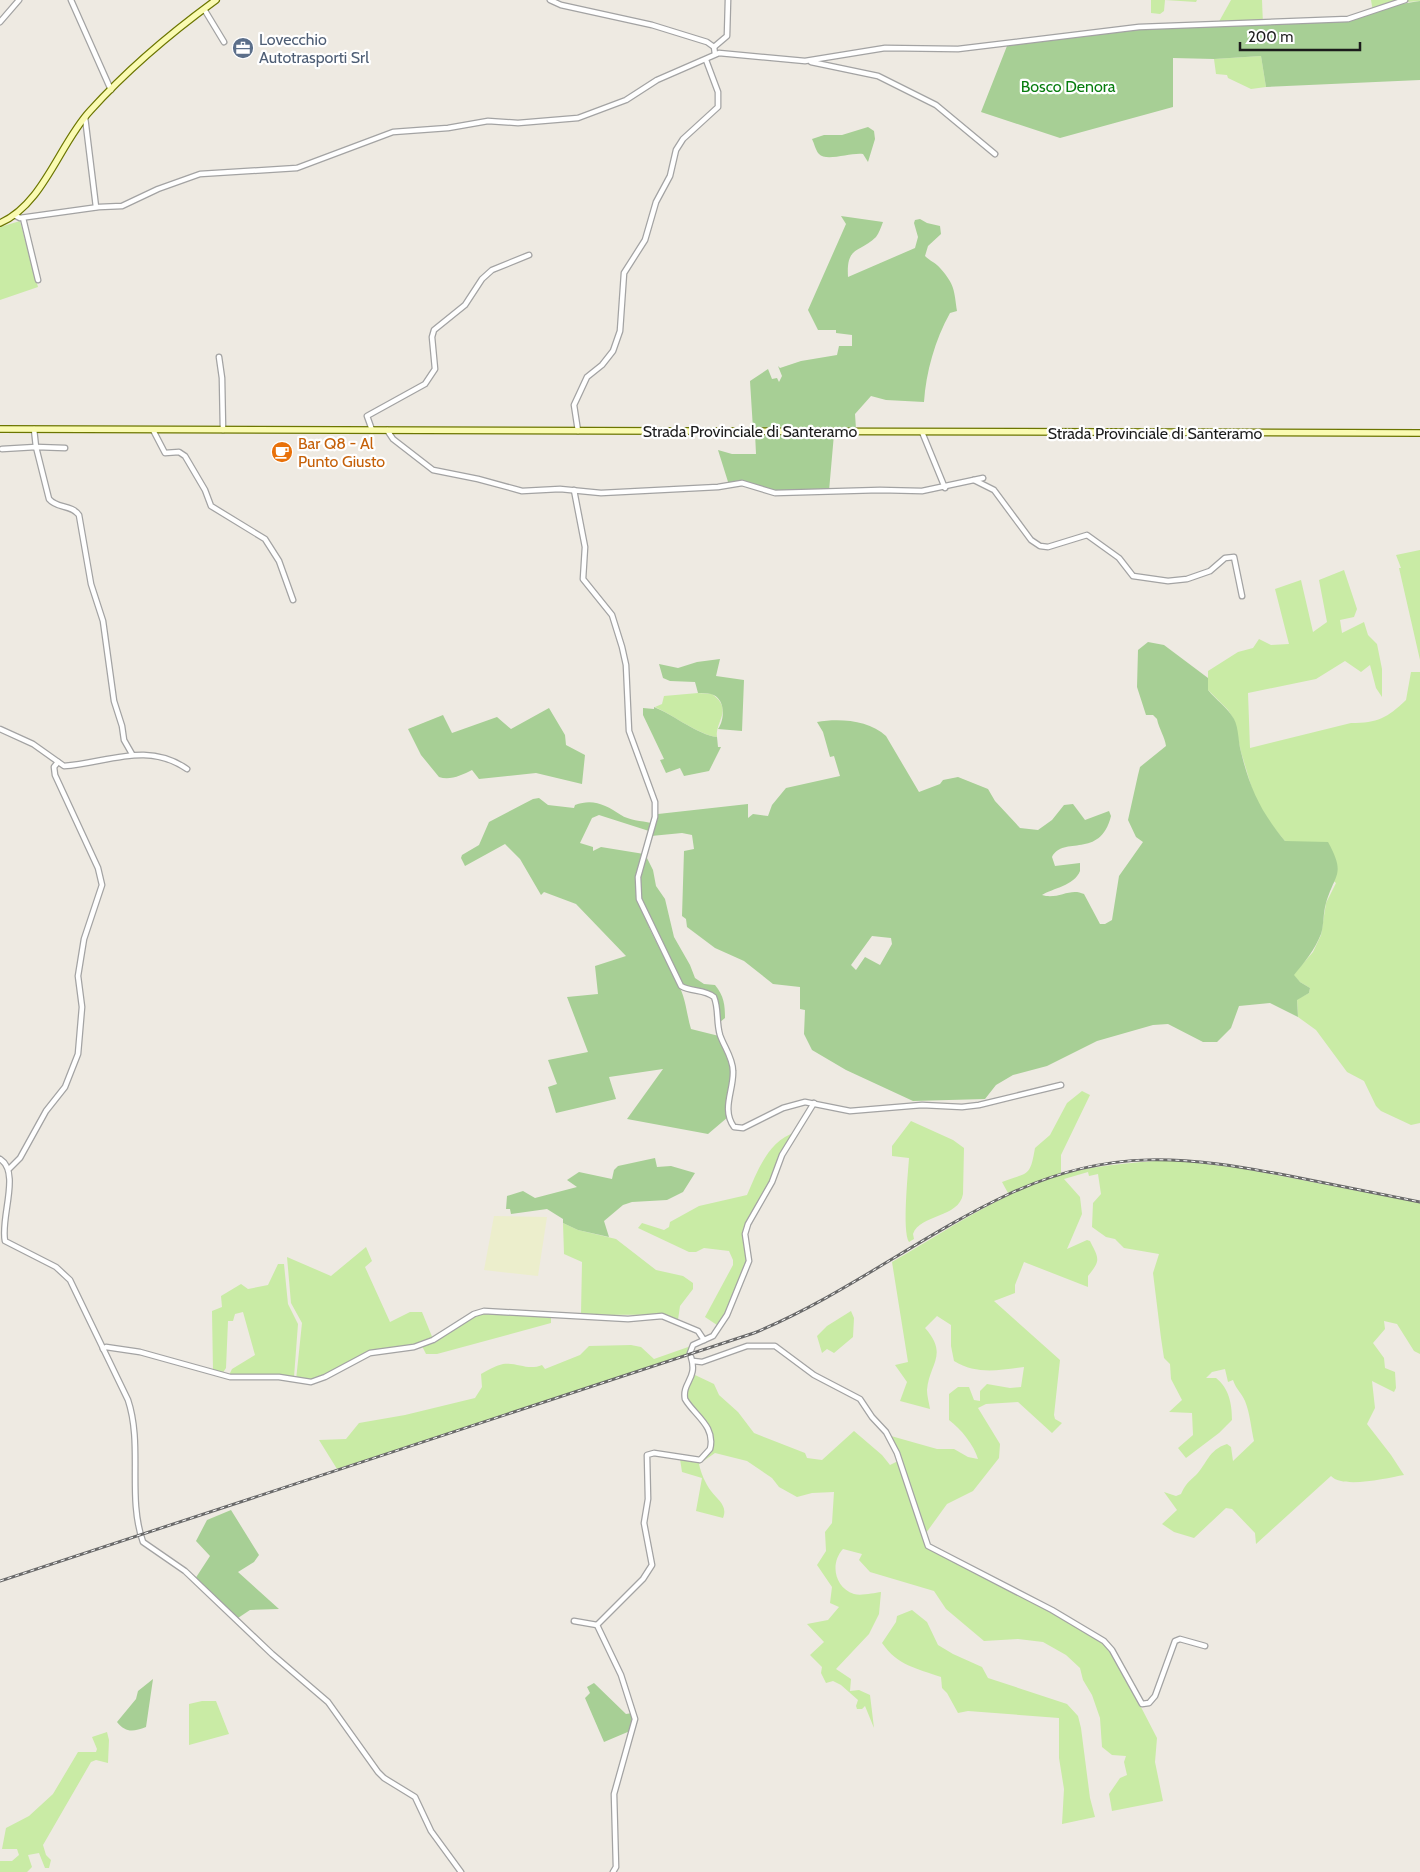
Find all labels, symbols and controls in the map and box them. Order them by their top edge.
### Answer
scale bar [1240,20,1360,52]
text: 200 m [1248,28,1293,46]
place label: Lovecchio Autotrasporti Srl [259,30,369,67]
office icon: Lovecchio Autotrasporti Srl [231,36,255,60]
park label: Bosco Denora [1021,77,1116,96]
street label: Strada Provinciale di Santeramo [643,422,857,441]
street label: Strada Provinciale di Santeramo [1048,424,1262,443]
place label: Bar Q8 - Al Punto Giusto [298,434,385,471]
cafe icon: Bar Q8 - Al Punto Giusto [270,440,294,464]

